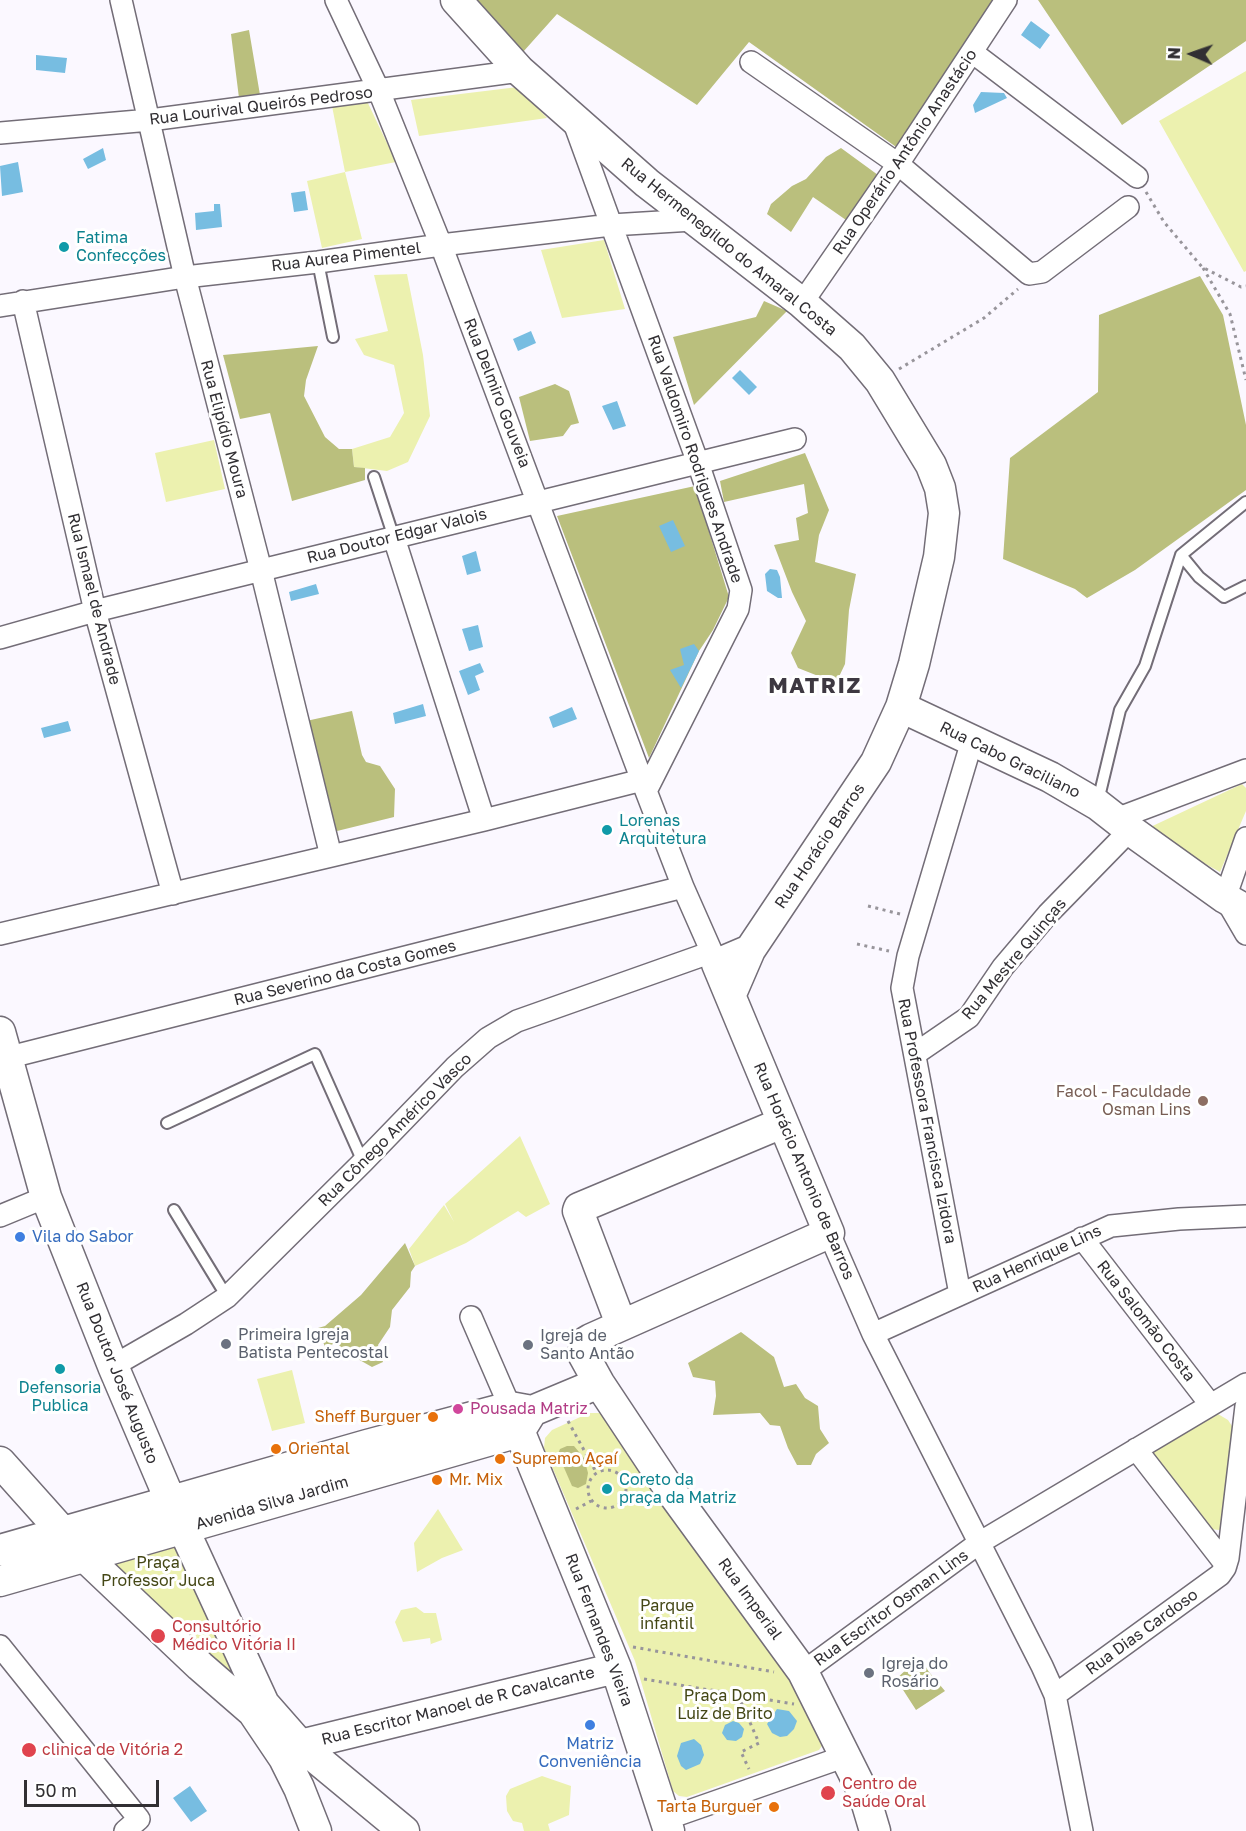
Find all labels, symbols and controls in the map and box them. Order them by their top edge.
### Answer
north arrow [1162,24,1222,84]
street label: Rua Operário Antônio Anastácio [829,46,981,258]
text: N [1164,47,1184,60]
street label: Rua Lourival Queirós Pedroso [148,83,374,129]
street label: Rua Hermenegildo do Amaral Costa [617,154,841,340]
place label: Fatima Confecções [76,228,166,266]
street label: Rua Aurea Pimentel [270,238,422,276]
marker: Fatima Confecções [57,240,71,254]
street label: Rua Delmiro Gouveia [460,315,534,471]
street label: Rua Valdomiro Rodrigues Andrade [643,332,747,586]
street label: Rua Elipídio Moura [196,358,252,500]
street label: Rua Doutor Edgar Valois [305,504,489,568]
street label: Rua Ismael de Andrade [63,511,125,687]
district label: MATRIZ [768,673,862,699]
street label: Rua Cabo Graciliano [937,718,1083,802]
street label: Rua Horácio Barros [771,780,869,912]
place label: Lorenas Arquitetura [619,811,706,849]
marker: Lorenas Arquitetura [600,823,614,837]
street label: Rua Mestre Quinças [958,894,1070,1024]
street label: Rua Severino da Costa Gomes [232,936,458,1010]
street label: Rua Professora Francisca Izidora [894,997,960,1245]
street label: Rua Cônego Américo Vasco [314,1049,476,1211]
street label: Rua Horácio Antonio de Barros [749,1059,859,1283]
place label: Facol - Faculdade Osman Lins [1056,1082,1191,1120]
marker: Facol - Faculdade Osman Lins [1196,1094,1210,1108]
street label: Rua Henrique Lins [970,1221,1104,1297]
place label: Vila do Sabor [32,1227,134,1247]
marker: Vila do Sabor [13,1230,27,1244]
street label: Rua Salomão Costa [1093,1257,1199,1385]
street label: Rua Doutor José Augusto [72,1279,162,1467]
place label: Primeira Igreja Batista Pentecostal [238,1325,389,1363]
place label: Igreja de Santo Antão [540,1326,634,1364]
marker: Primeira Igreja Batista Pentecostal [219,1337,233,1351]
marker: Igreja de Santo Antão [521,1338,535,1352]
marker: Defensoria Publica [53,1362,67,1376]
place label: Defensoria Publica [19,1378,101,1416]
place label: Pousada Matriz [470,1399,588,1419]
marker: Pousada Matriz [451,1402,465,1416]
place label: Sheff Burguer [314,1407,421,1427]
marker: Sheff Burguer [426,1410,440,1424]
place label: Oriental [288,1439,350,1459]
marker: Oriental [269,1442,283,1456]
place label: Supremo Açaí [512,1449,617,1469]
marker: Supremo Açaí [493,1452,507,1466]
place label: Mr. Mix [449,1470,503,1490]
place label: Coreto da praça da Matriz [619,1470,736,1508]
street label: Avenida Silva Jardim [193,1472,351,1534]
marker: Mr. Mix [430,1473,444,1487]
marker: Coreto da praça da Matriz [600,1482,614,1496]
street label: Rua Escritor Osman Lins [810,1546,972,1670]
street label: Rua Fernandes Vieira [561,1551,637,1709]
park label: Praça Professor Juca [101,1553,215,1591]
street label: Rua Imperial [714,1554,786,1644]
street label: Rua Dias Cardoso [1082,1585,1202,1679]
park label: Parque infantil [640,1596,694,1634]
place label: Consultório Médico Vitória II [172,1617,296,1655]
marker: Consultório Médico Vitória II [149,1627,167,1645]
place label: Igreja do Rosário [881,1654,948,1692]
street label: Rua Escritor Manoel de R Cavalcante [319,1663,597,1749]
marker: Igreja do Rosário [862,1666,876,1680]
park label: Praça Dom Luiz de Brito [677,1686,773,1724]
marker: Matriz Conveniência [583,1718,597,1732]
place label: Matriz Conveniência [538,1734,642,1772]
place label: clinica de Vitória 2 [42,1740,183,1760]
marker: clinica de Vitória 2 [20,1741,38,1759]
scale bar [27,1768,162,1806]
place label: Centro de Saúde Oral [842,1774,926,1812]
text: 50 m [35,1779,77,1801]
marker: Centro de Saúde Oral [819,1784,837,1802]
place label: Tarta Burguer [657,1797,762,1817]
marker: Tarta Burguer [767,1800,781,1814]

